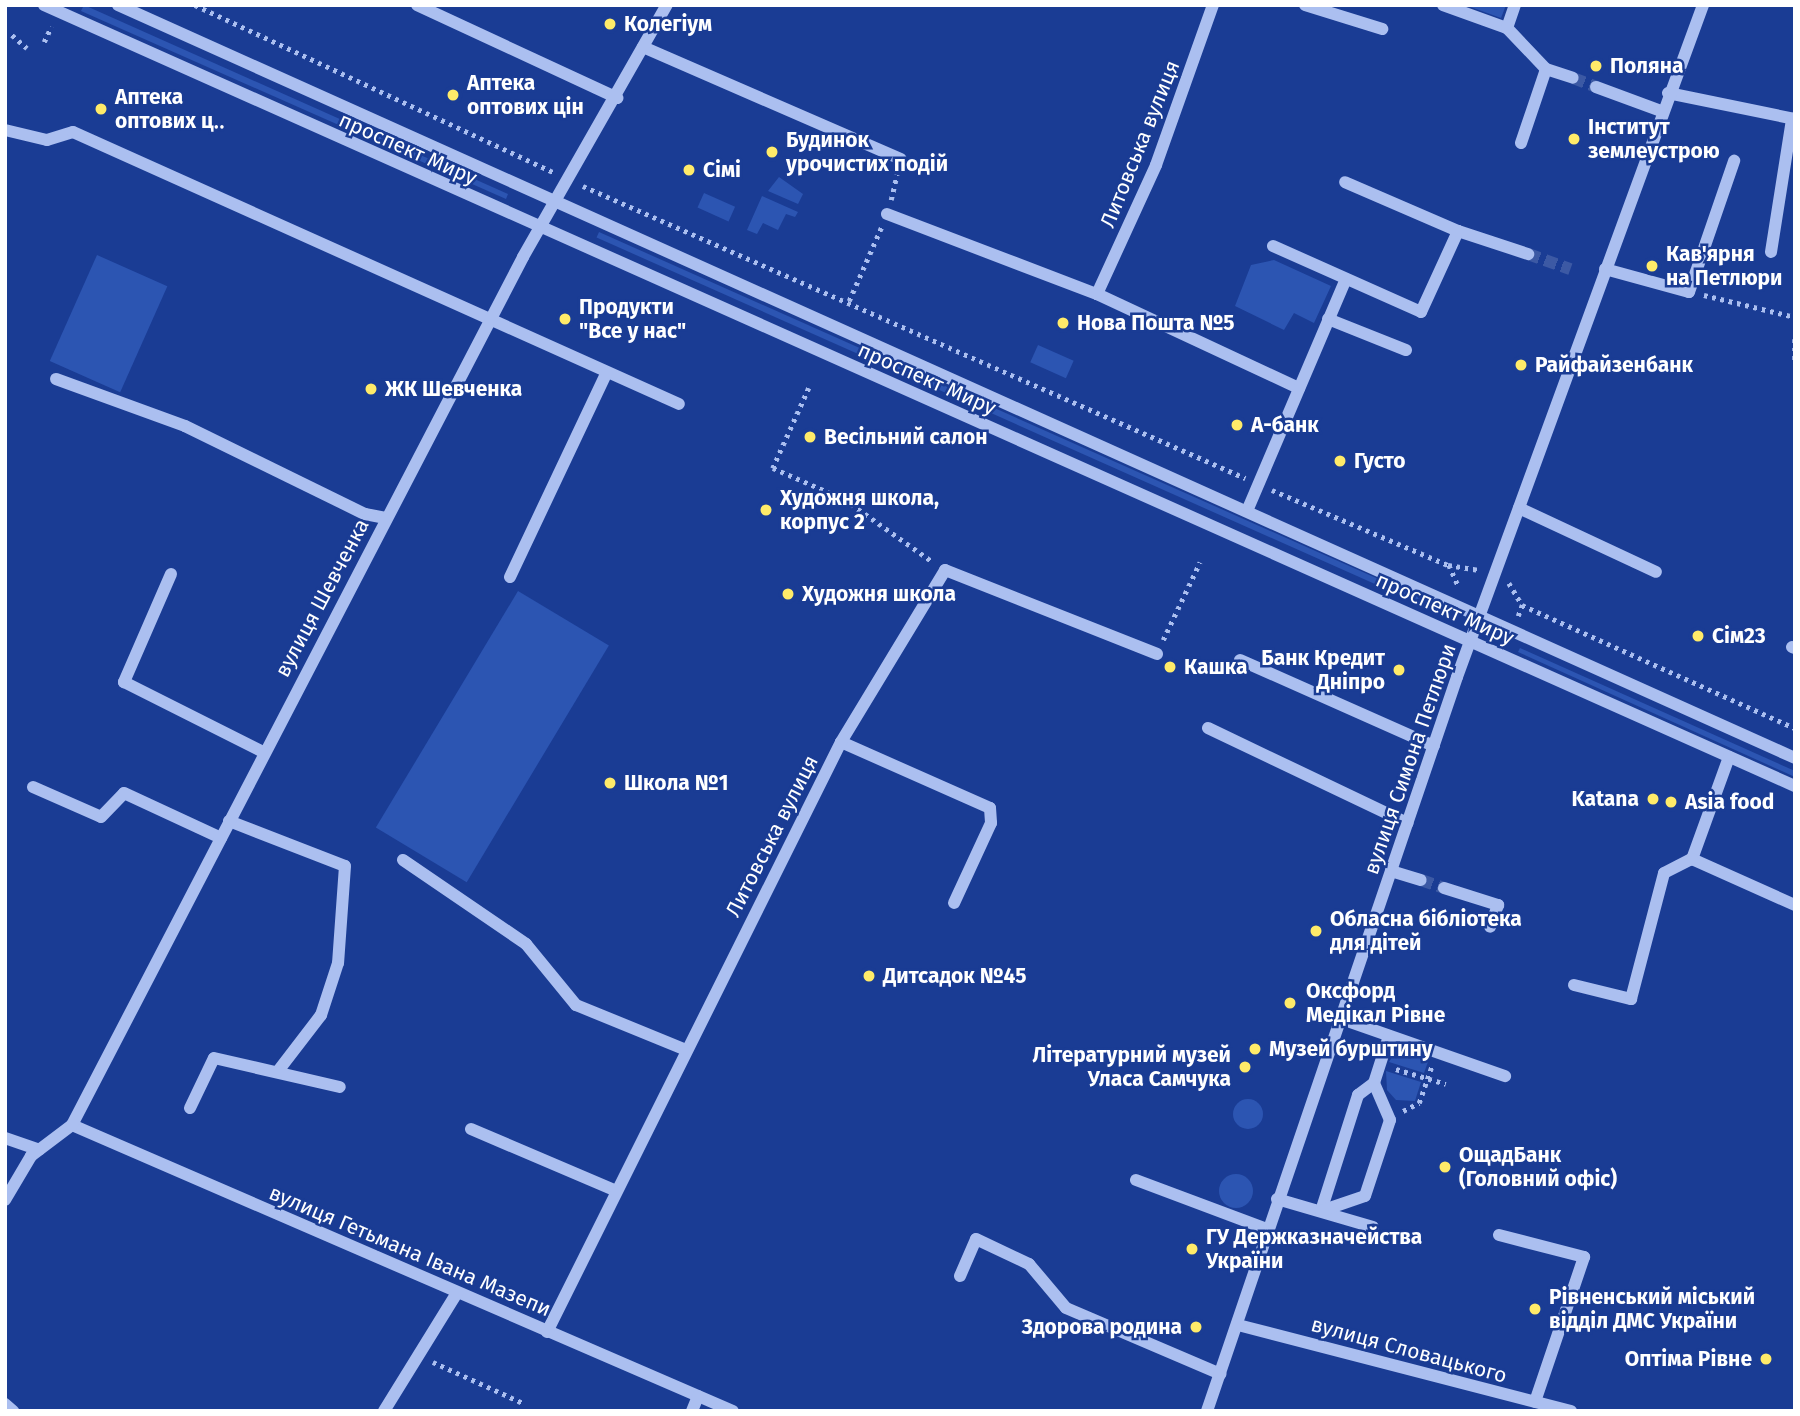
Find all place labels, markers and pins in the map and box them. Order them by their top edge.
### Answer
place label: Колегіум [624,11,712,37]
marker: Колегіум [602,16,618,32]
place label: Поляна [1610,53,1683,79]
marker: Поляна [1588,58,1604,74]
place label: Аптека оптових цін [467,70,584,120]
place label: Аптека оптових ц‥ [115,84,225,134]
marker: Аптека оптових цін [445,87,461,103]
marker: Аптека оптових ц‥ [93,101,109,117]
place label: Інститут землеустрою [1588,114,1720,164]
place label: Будинок урочистих подій [786,127,948,177]
marker: Інститут землеустрою [1566,131,1582,147]
marker: Будинок урочистих подій [764,144,780,160]
place label: Сімі [703,157,741,183]
marker: Сімі [681,162,697,178]
place label: Кав'ярня на Петлюри [1666,241,1783,291]
marker: Кав'ярня на Петлюри [1644,258,1660,274]
place label: Продукти "Все у нас" [579,294,686,344]
place label: Нова Пошта №5 [1077,310,1234,336]
marker: Продукти "Все у нас" [557,311,573,327]
marker: Нова Пошта №5 [1055,315,1071,331]
place label: Райфайзенбанк [1535,352,1693,378]
marker: Райфайзенбанк [1513,357,1529,373]
place label: ЖК Шевченка [385,376,522,402]
marker: ЖК Шевченка [363,381,379,397]
place label: А-банк [1251,412,1319,438]
marker: А-банк [1229,417,1245,433]
place label: Весільний салон [824,424,987,450]
marker: Весільний салон [802,429,818,445]
place label: Густо [1354,448,1405,474]
marker: Густо [1332,453,1348,469]
place label: Художня школа, корпус 2 [780,485,939,535]
marker: Художня школа, корпус 2 [758,502,774,518]
place label: Художня школа [802,581,956,607]
marker: Художня школа [780,586,796,602]
place label: Сім23 [1712,623,1766,649]
marker: Сім23 [1690,628,1706,644]
place label: Банк Кредит Дніпро [1261,645,1385,695]
place label: Кашка [1184,654,1248,680]
marker: Кашка [1162,659,1178,675]
marker: Банк Кредит Дніпро [1391,662,1407,678]
place label: Школа №1 [624,770,728,796]
marker: Школа №1 [602,775,618,791]
place label: Katana [1571,786,1639,812]
place label: Asia food [1685,789,1774,815]
marker: Katana [1645,791,1661,807]
marker: Asia food [1663,794,1679,810]
place label: Обласна бібліотека для дітей [1330,906,1522,956]
marker: Обласна бібліотека для дітей [1308,923,1324,939]
place label: Дитсадок №45 [883,963,1026,989]
marker: Дитсадок №45 [861,968,877,984]
place label: Оксфорд Медікал Рівне [1306,978,1445,1028]
marker: Оксфорд Медікал Рівне [1280,993,1300,1013]
place label: Музей бурштину [1269,1036,1433,1062]
marker: Музей бурштину [1247,1041,1263,1057]
place label: Літературний музей Уласа Самчука [1033,1042,1231,1092]
marker: Літературний музей Уласа Самчука [1237,1059,1253,1075]
place label: ОщадБанк (Головний офіс) [1459,1142,1617,1192]
marker: ОщадБанк (Головний офіс) [1437,1159,1453,1175]
place label: ГУ Держказначейства України [1206,1224,1422,1274]
marker: ГУ Держказначейства України [1184,1241,1200,1257]
place label: Рівненський міський відділ ДМС України [1549,1284,1755,1334]
marker: Рівненський міський відділ ДМС України [1527,1301,1543,1317]
place label: Здорова родина [1022,1314,1182,1340]
marker: Здорова родина [1188,1319,1204,1335]
place label: Оптіма Рівне [1625,1346,1752,1372]
marker: Оптіма Рівне [1758,1351,1774,1367]

